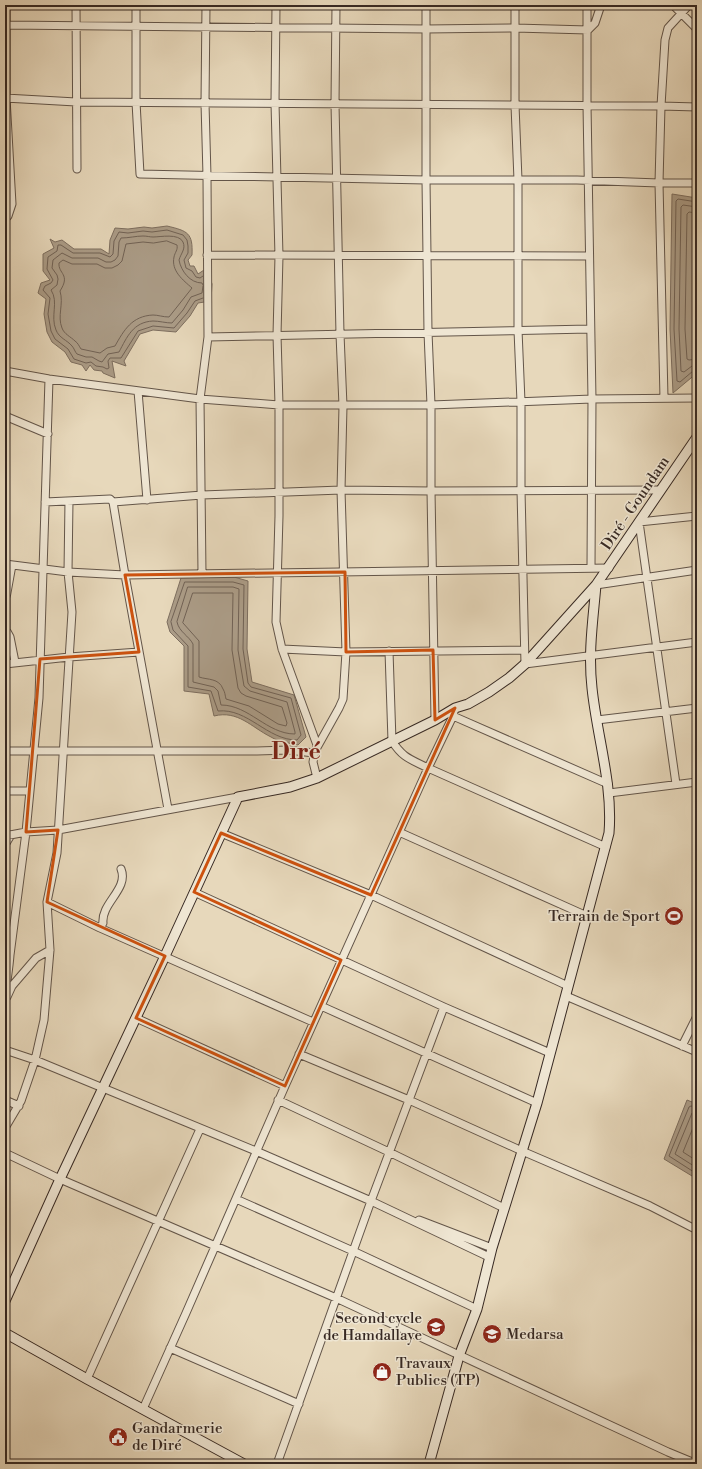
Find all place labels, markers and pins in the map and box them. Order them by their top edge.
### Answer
sports icon: Terrain de Sport [663,905,685,927]
place label: Terrain de Sport [548,907,661,926]
place label: Second cycle de Hamdallaye [323,1309,422,1345]
school or university icon: Second cycle de Hamdallaye [425,1316,447,1338]
school or university icon: Medarsa [481,1323,503,1345]
place label: Medarsa [506,1325,564,1344]
place label: Travaux Publics (TP) [396,1354,480,1390]
shop icon: Travaux Publics (TP) [371,1361,393,1383]
place label: Gandarmerie de Diré [132,1419,223,1455]
public building icon: Gandarmerie de Diré [107,1426,129,1448]

